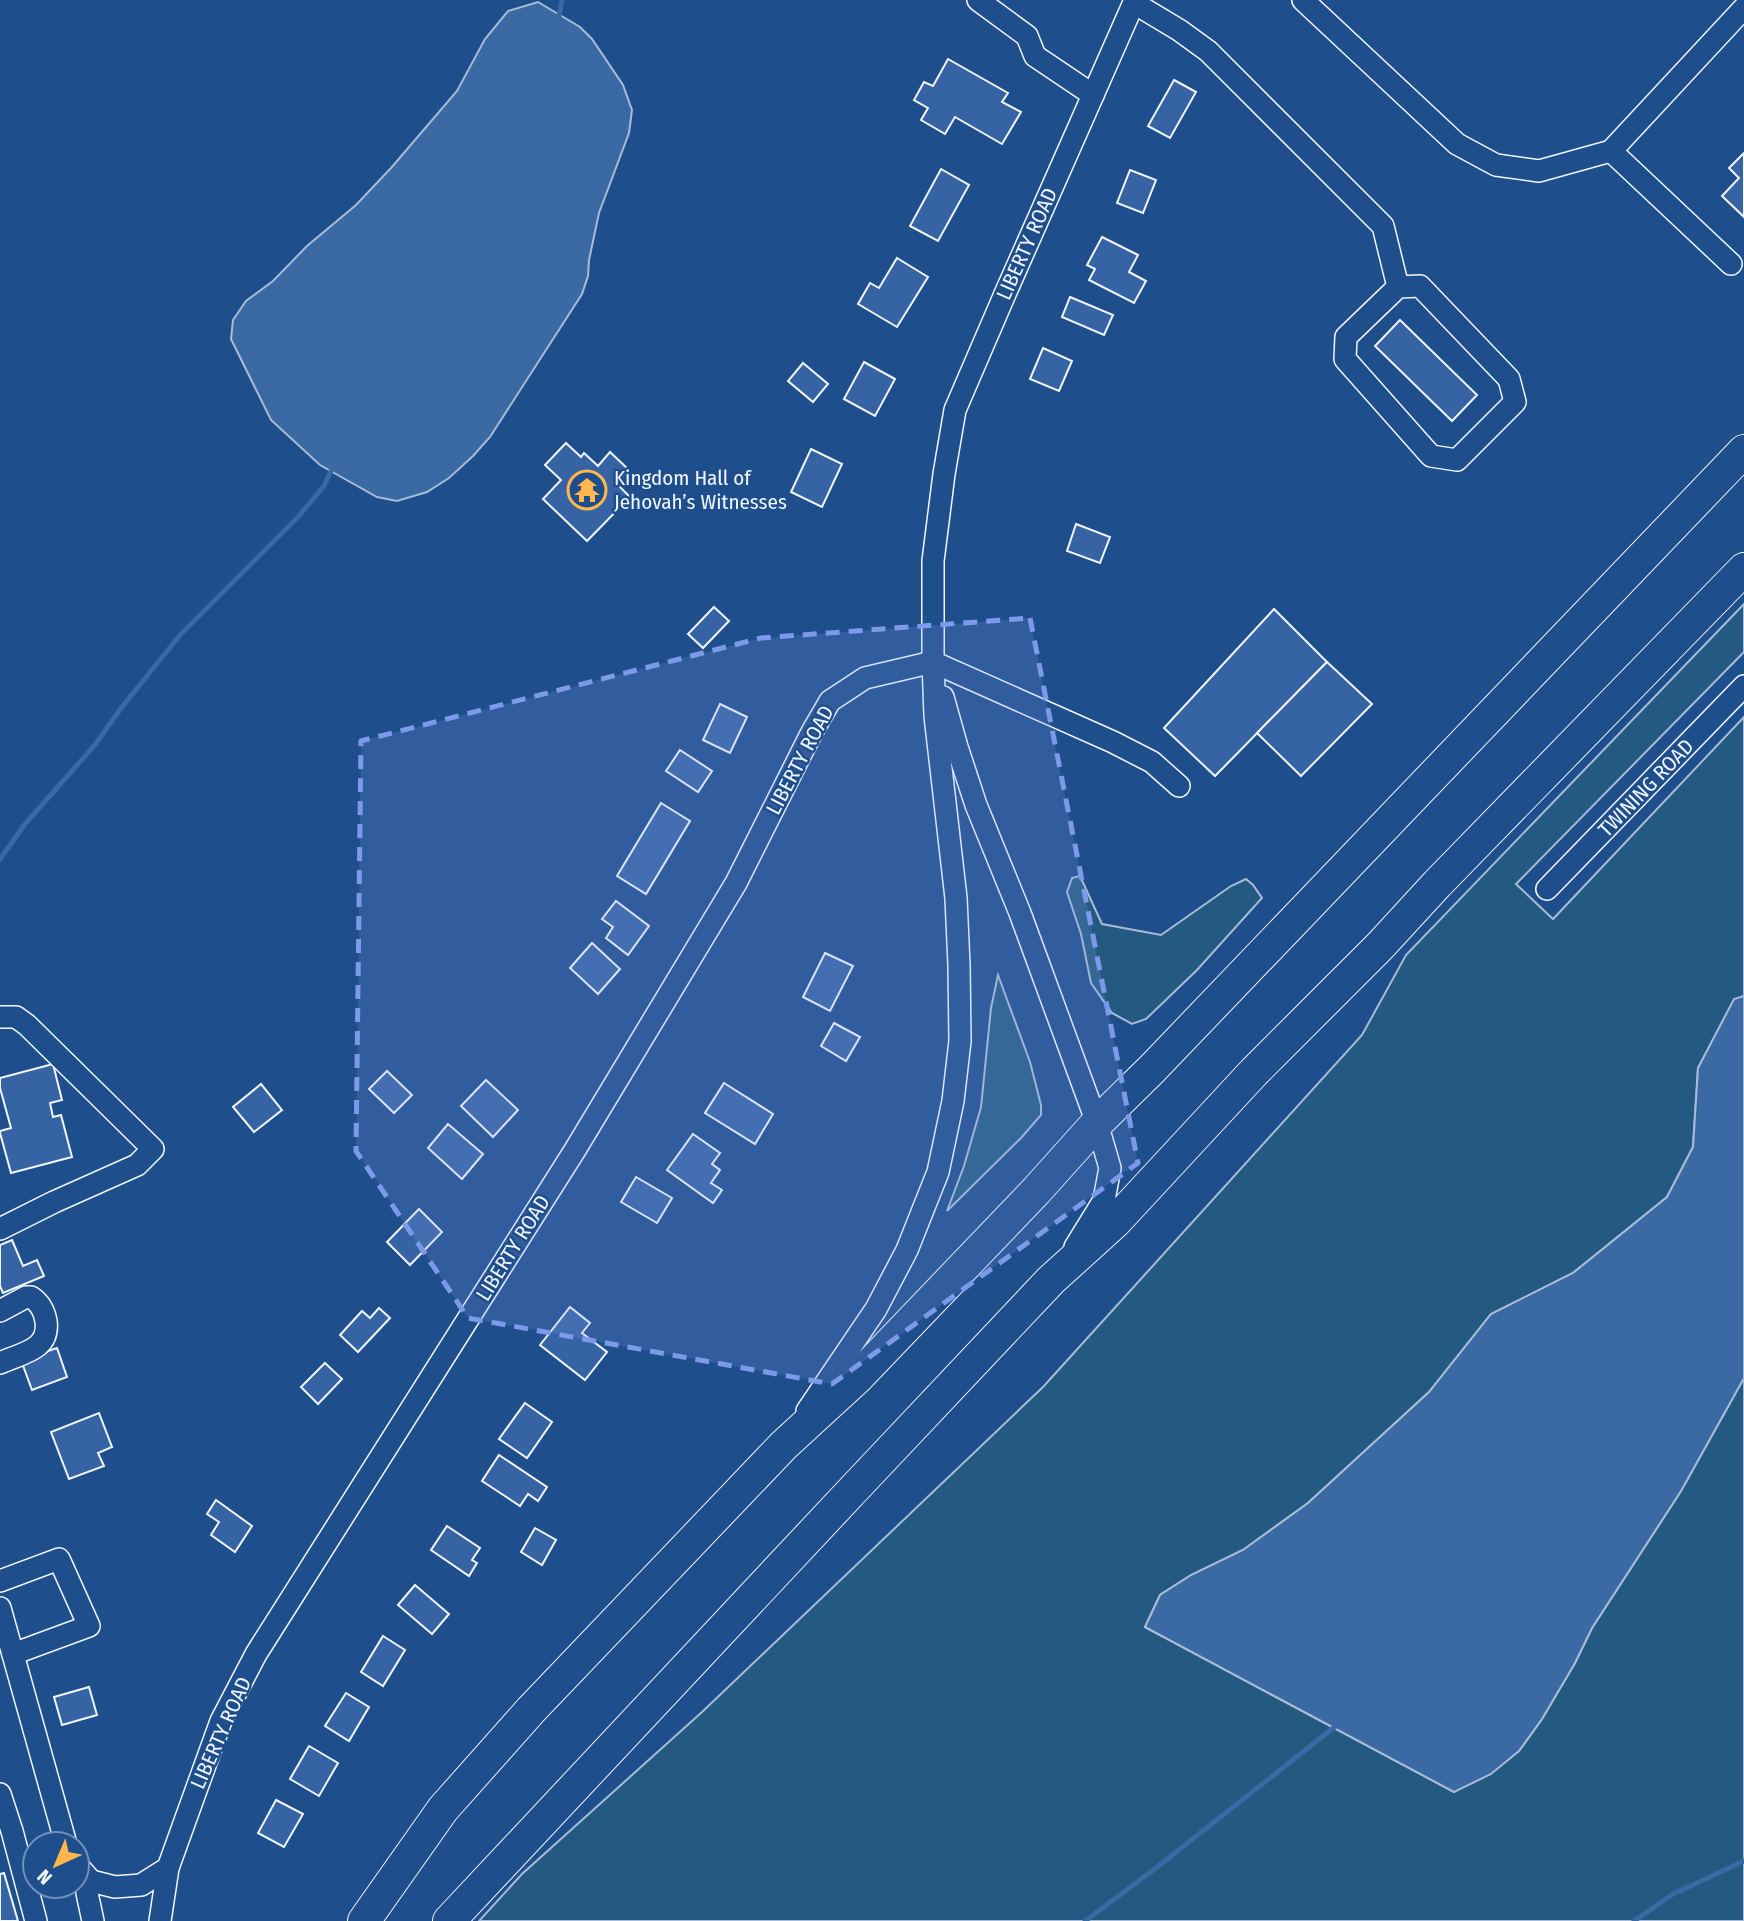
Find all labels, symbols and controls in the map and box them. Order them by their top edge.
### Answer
street label: LIBERTY ROAD [991,184,1063,304]
place label: Kingdom Hall of Jehovah’s Witnesses [614,465,787,515]
temple icon: Kingdom Hall of Jehovah’s Witnesses [566,469,608,511]
street label: LIBERTY ROAD [760,701,840,819]
street label: TWINING ROAD [1593,734,1699,842]
street label: LIBERTY ROAD [470,1190,556,1306]
street label: LIBERTY ROAD [185,1673,257,1793]
north arrow [21,1830,91,1900]
text: N [32,1865,57,1889]

